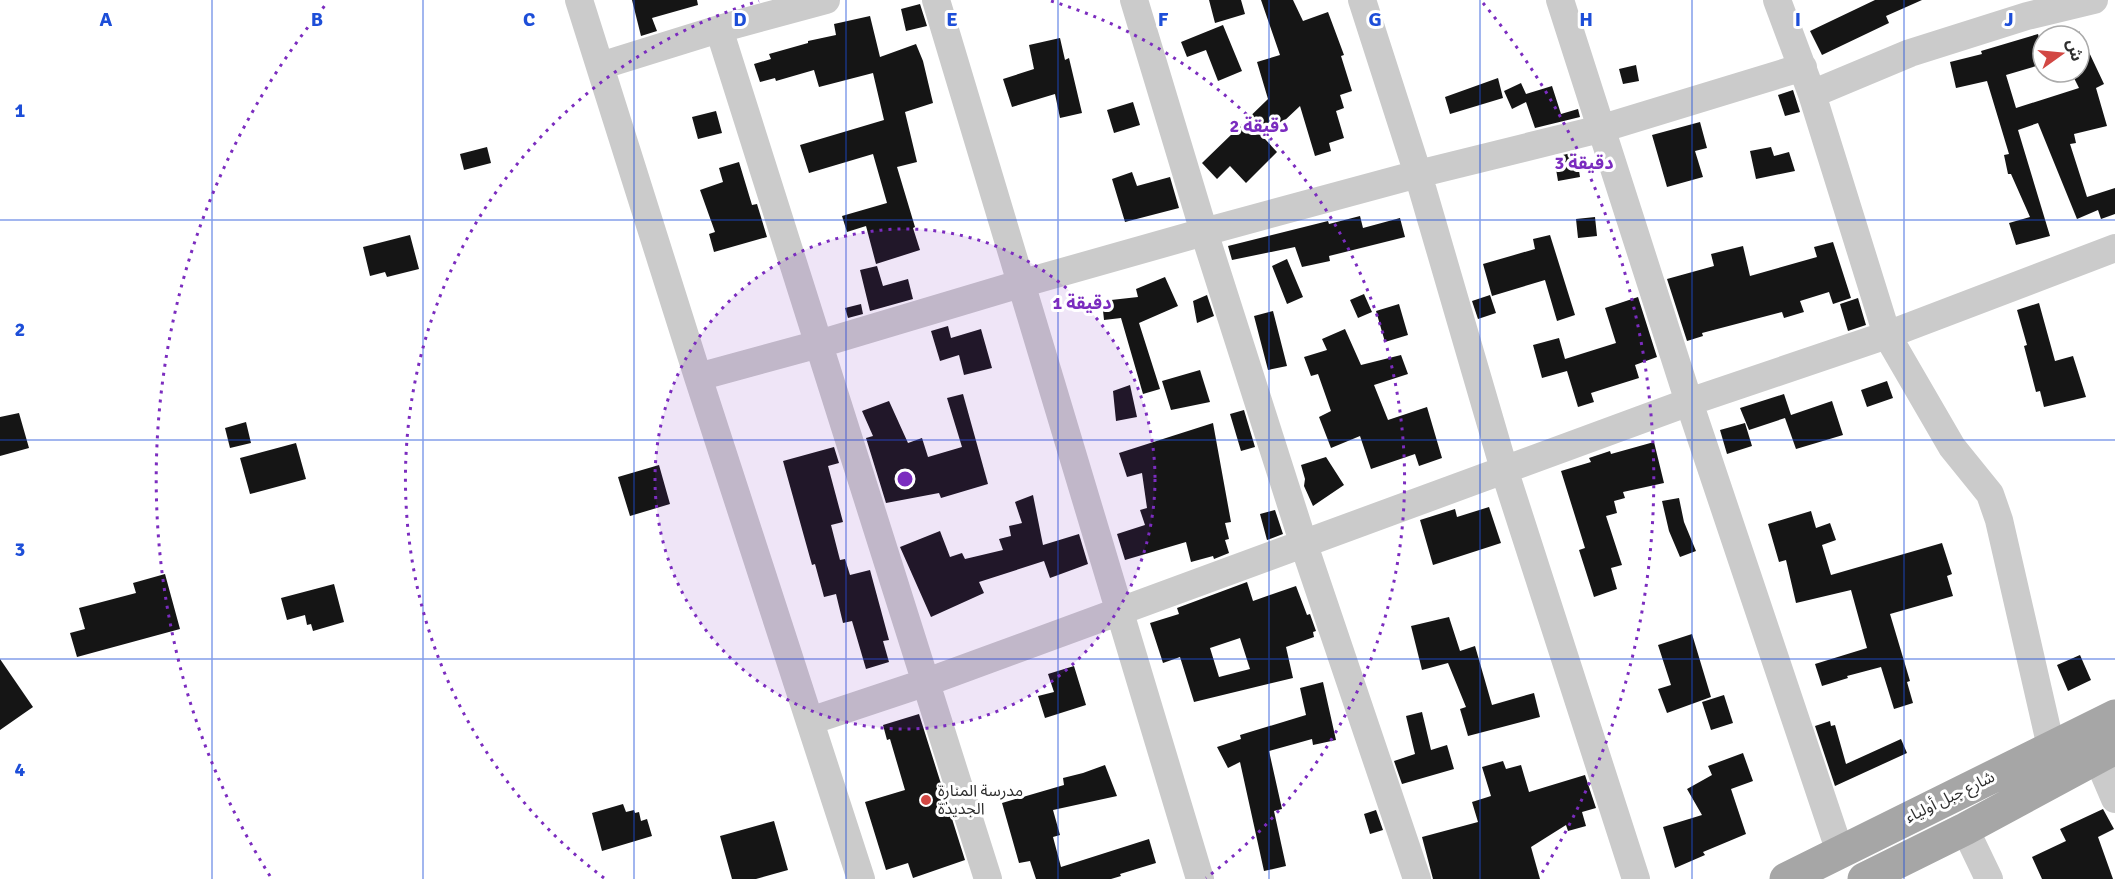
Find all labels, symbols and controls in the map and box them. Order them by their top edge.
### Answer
text: A [100,7,113,32]
text: B [311,7,323,32]
text: C [523,7,535,32]
text: D [733,7,747,32]
text: E [946,7,958,32]
text: F [1158,7,1169,32]
text: G [1368,7,1382,32]
text: H [1579,7,1593,32]
text: I [1795,7,1801,32]
text: J [2004,7,2014,32]
north arrow [2031,24,2091,84]
text: ش [2062,37,2087,64]
text: 1 [15,98,26,123]
text: 2 دقيقة [1230,115,1288,137]
text: 3 دقيقة [1555,152,1613,174]
text: 1 دقيقة [1053,292,1111,314]
text: 2 [15,317,25,342]
centre of rings [895,469,915,489]
text: 3 [15,537,25,562]
text: 4 [15,757,26,782]
street label: شارع جبل أولياء [1902,767,1999,829]
place label: مدرسة المنارة الجديدة [938,781,1023,819]
marker: مدرسة المنارة الجديدة [919,793,933,807]

